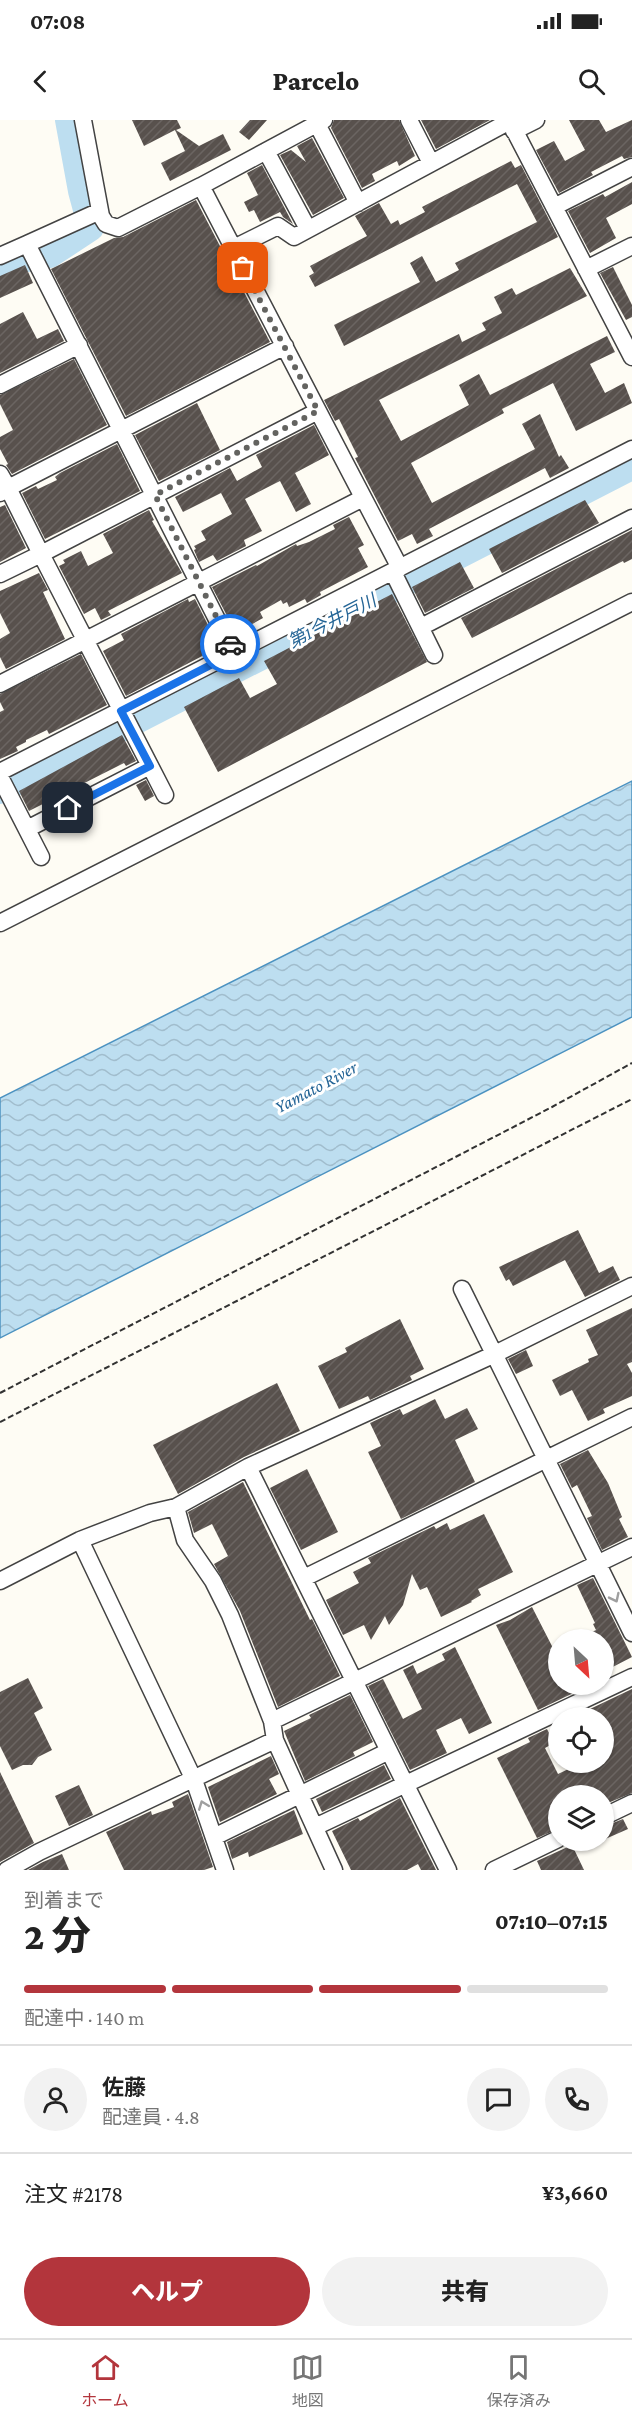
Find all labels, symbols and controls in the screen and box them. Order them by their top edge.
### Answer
text: 07:08 [30,9,85,34]
icon: back [24,65,57,98]
icon: search [575,65,608,98]
text: Parcelo [273,66,359,96]
pin [217,242,268,293]
icon: bag [226,251,259,284]
water label: 第1今井戸川 [285,589,381,652]
courier [200,614,260,674]
icon: car [214,628,247,661]
pin [42,782,93,833]
icon: home [51,791,84,824]
water label: Yamato River [272,1057,361,1117]
one-way arrow [608,1592,619,1602]
north arrow [548,1629,614,1695]
map controls [548,1629,614,1851]
button: locate [548,1707,614,1773]
button: layers [548,1785,614,1851]
one-way arrow [198,1800,210,1811]
text: 到着まで [24,1889,104,1911]
text: 07:10–07:15 [495,1909,608,1934]
text: 2 分 [24,1914,91,1957]
text: 配達中 · 140 m [24,2007,144,2029]
button: person [24,2068,87,2131]
button: chat [467,2068,530,2131]
button: phone [545,2068,608,2131]
text: 佐藤 [102,2075,146,2100]
text: 配達員 · 4.8 [102,2106,200,2128]
text: ¥3,660 [542,2180,608,2205]
text: 注文 #2178 [24,2182,123,2207]
button: ヘルプ [24,2257,310,2326]
button: 共有 [322,2257,608,2326]
tab: ホーム [81,2351,129,2411]
tab: 地図 [291,2351,324,2411]
tab: 保存済み [487,2351,551,2411]

